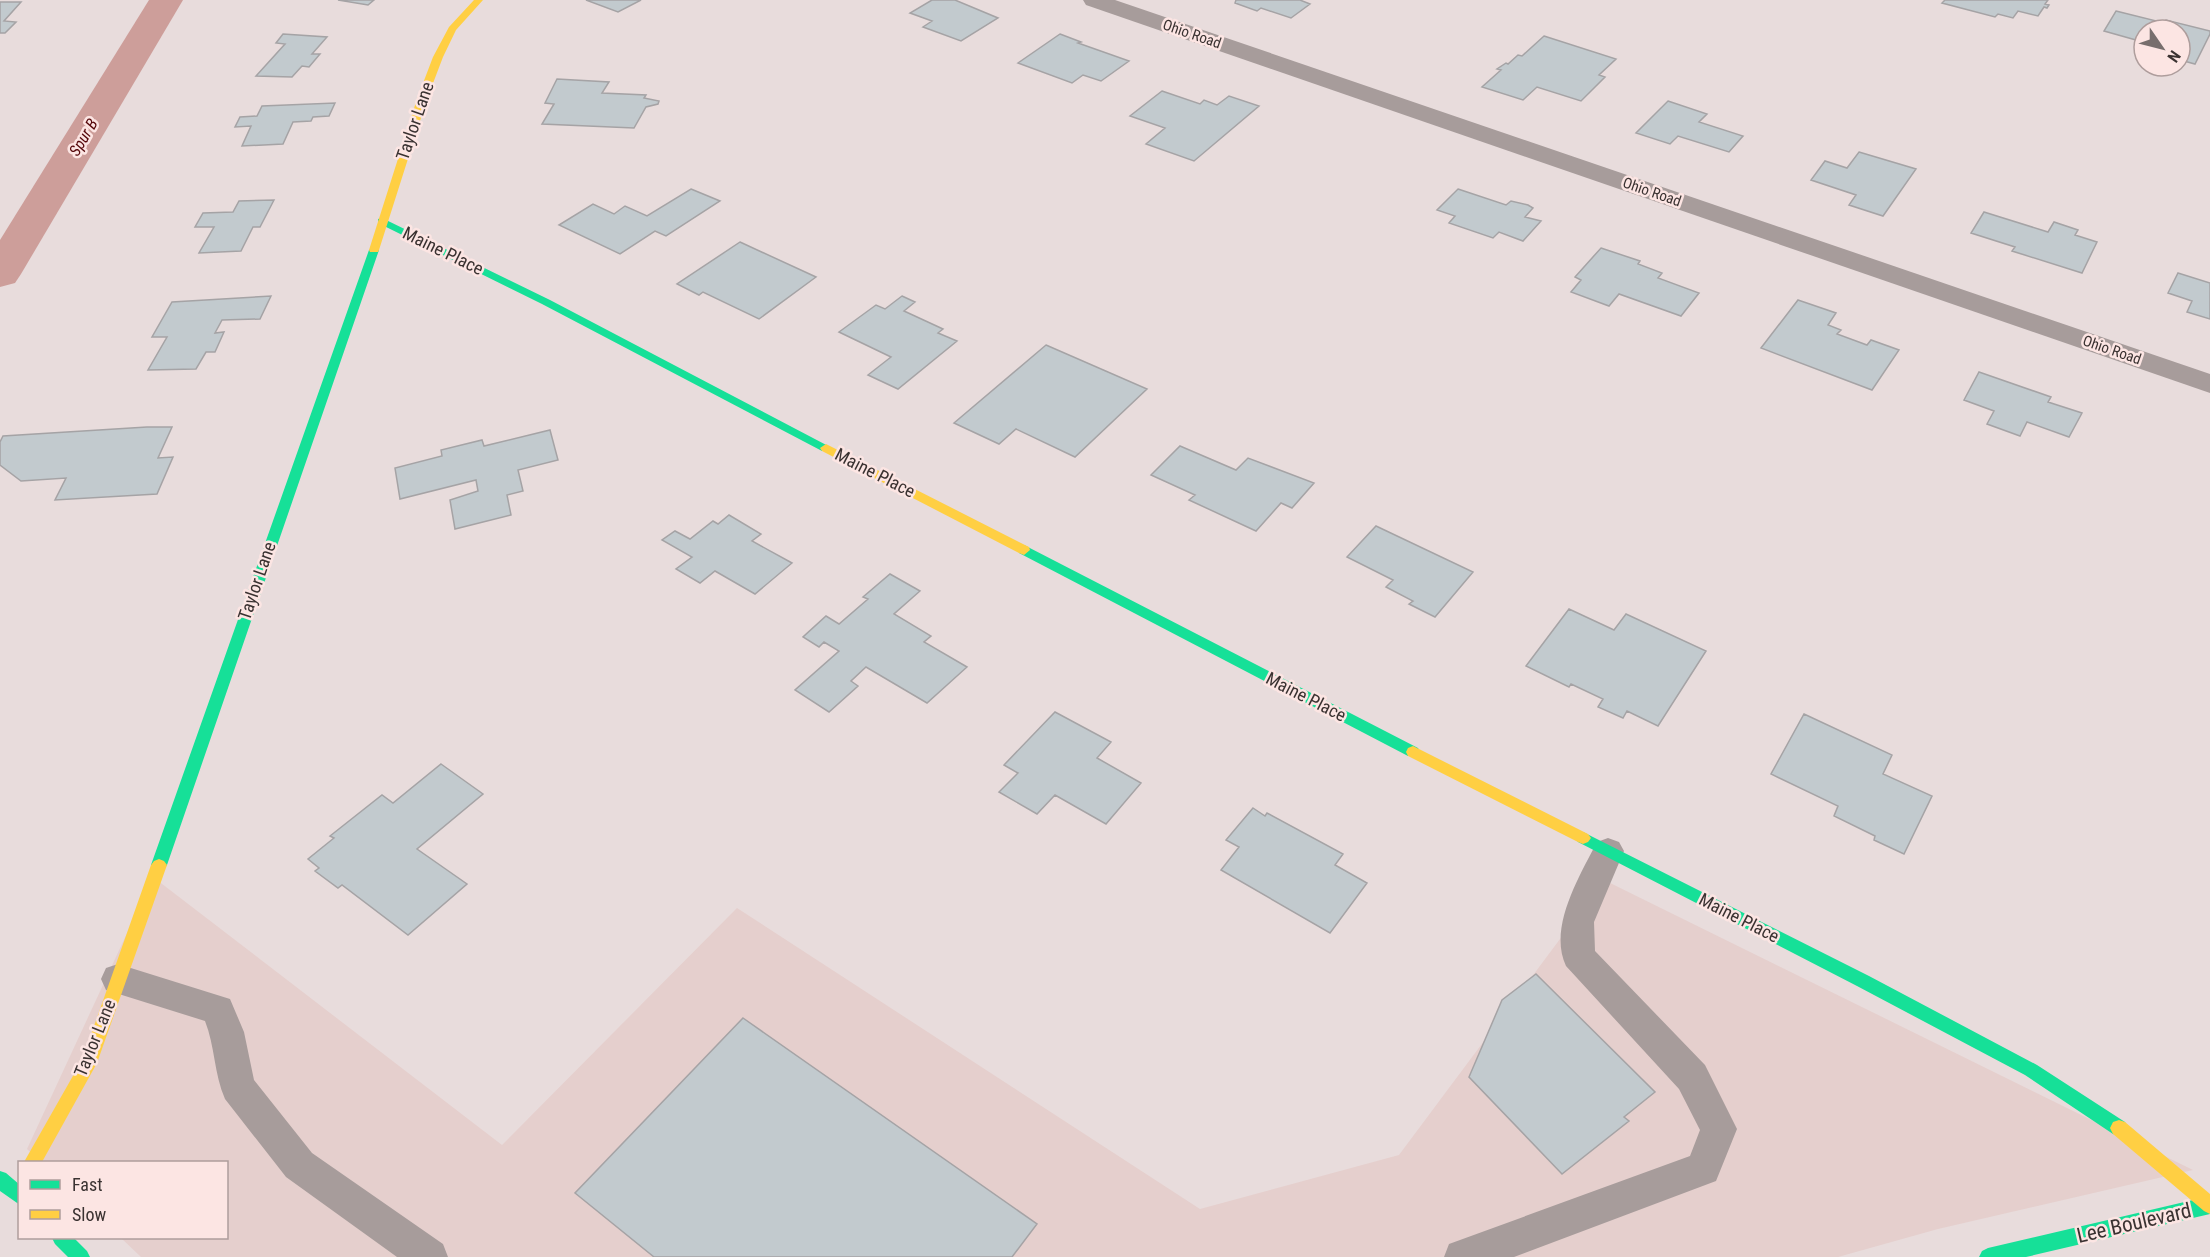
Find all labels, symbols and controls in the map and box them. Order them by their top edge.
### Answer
street label: Ohio Road [1160,16,1224,52]
north arrow [2132,18,2192,78]
text: N [2163,47,2184,66]
street label: Taylor Lane [391,79,438,163]
water label: Spur B [65,115,102,159]
street label: Ohio Road [1620,174,1684,210]
street label: Maine Place [399,222,487,279]
street label: Ohio Road [2080,332,2144,368]
street label: Maine Place [832,443,919,502]
street label: Taylor Lane [233,539,280,623]
street label: Maine Place [1263,667,1350,726]
street label: Maine Place [1696,888,1783,947]
street label: Taylor Lane [70,996,120,1080]
legend [18,1161,228,1239]
text: Fast [72,1174,103,1195]
street label: Lee Boulevard [2074,1198,2194,1248]
text: Slow [72,1204,107,1225]

